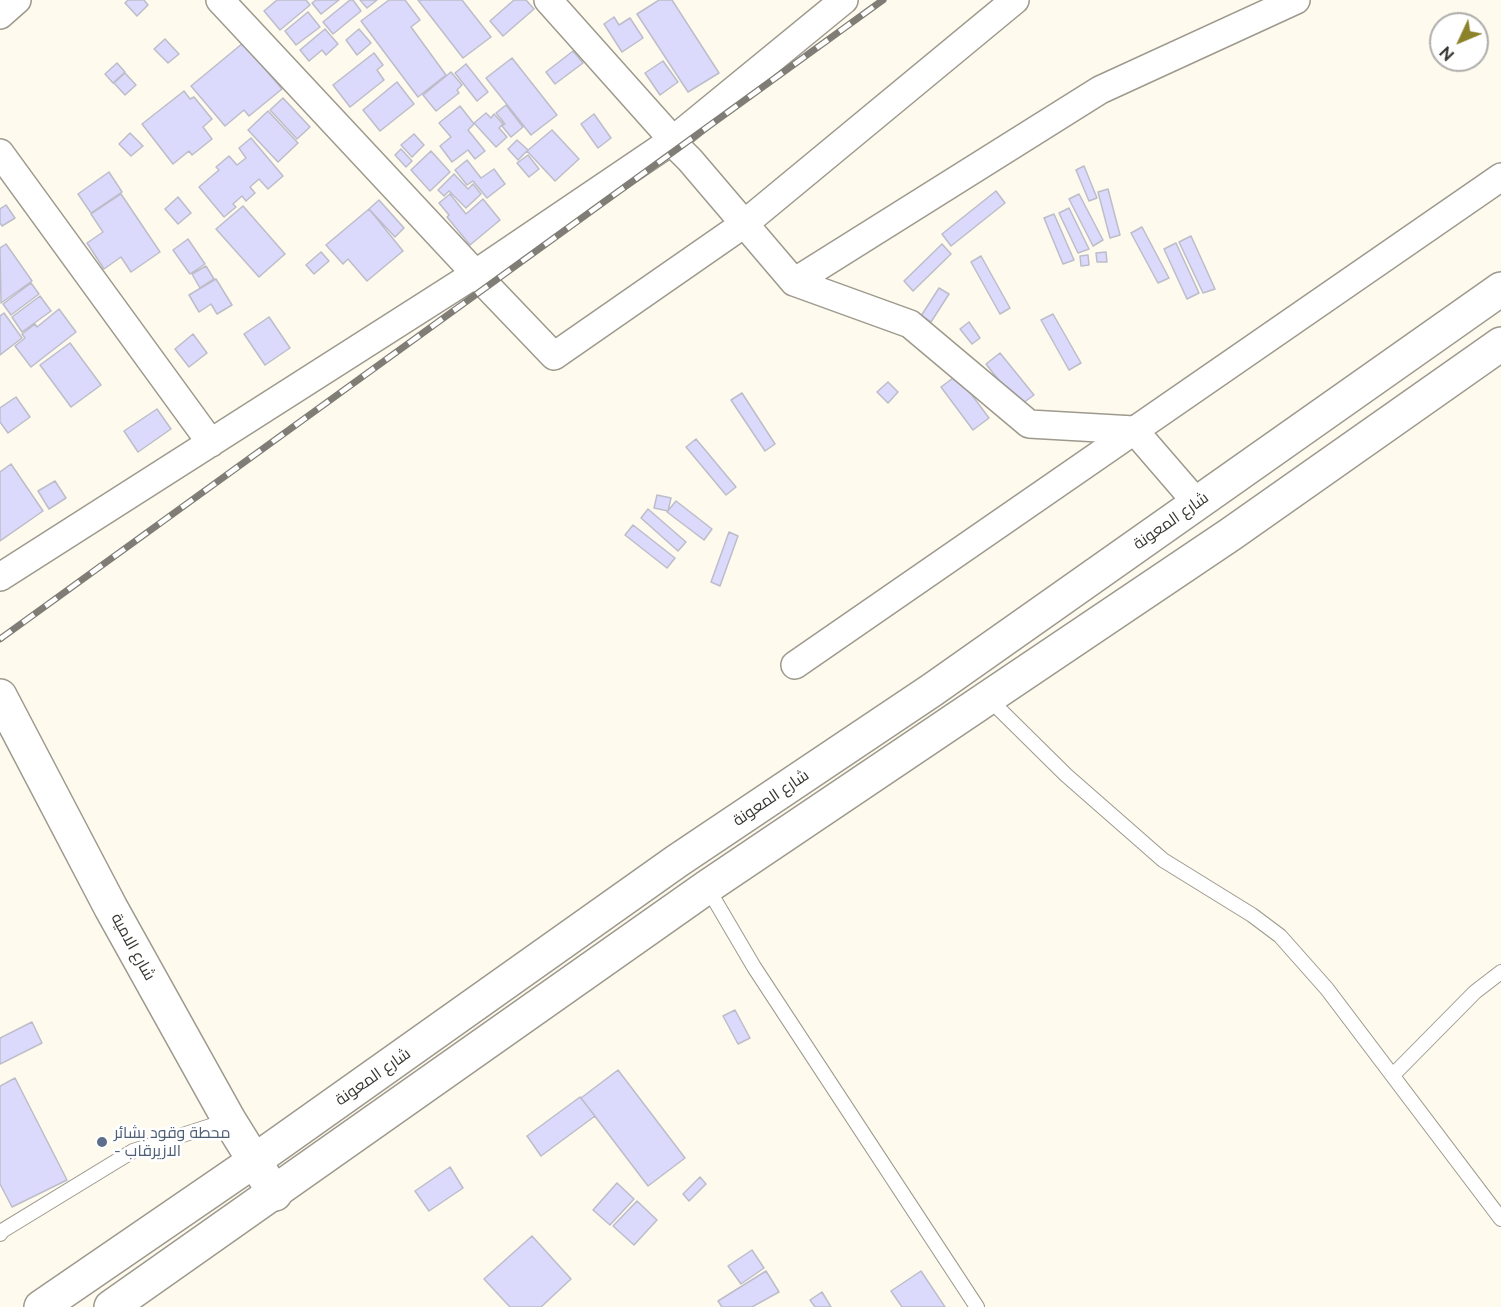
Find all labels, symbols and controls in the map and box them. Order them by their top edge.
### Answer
north arrow [1429,12,1489,72]
text: N [1436,42,1458,64]
street label: شارع المعونة [1130,488,1212,554]
street label: شارع المعونة [729,766,813,830]
street label: شارع الامية [107,910,159,984]
street label: شارع المعونة [332,1044,414,1110]
place label: محطة وقود بشائر - الازيرقاب [114,1123,231,1161]
marker: محطة وقود بشائر - الازيرقاب [95,1135,109,1149]

